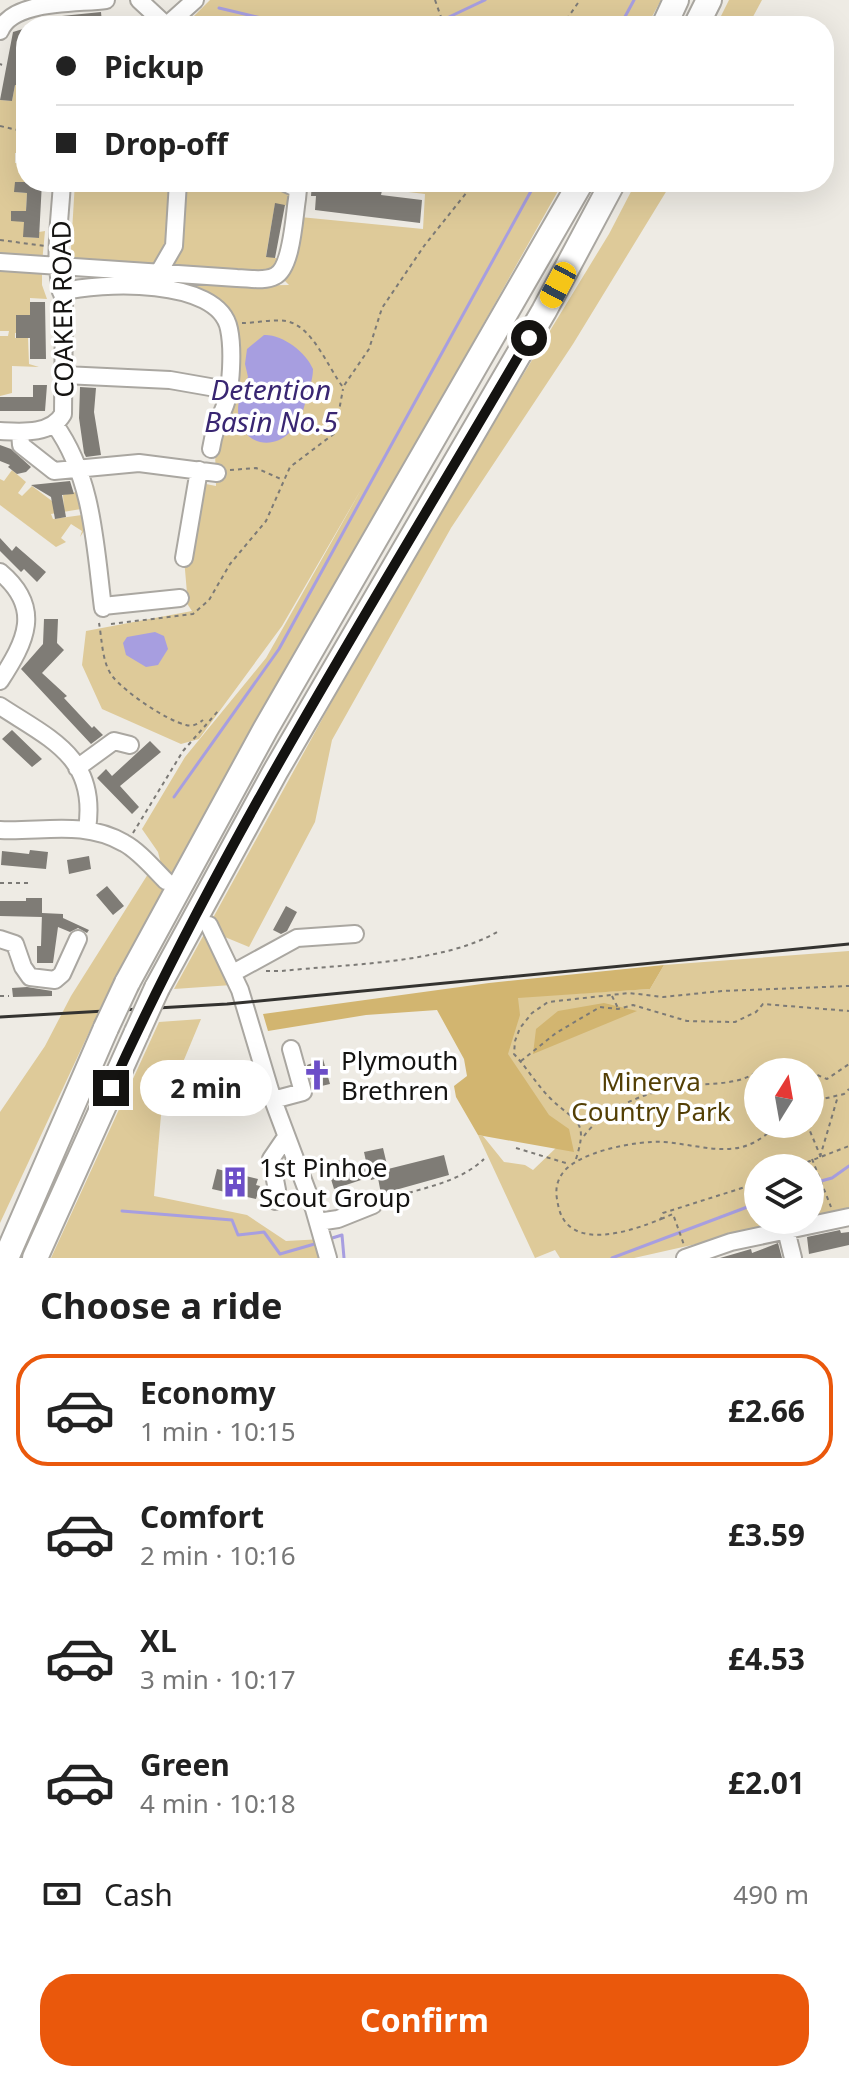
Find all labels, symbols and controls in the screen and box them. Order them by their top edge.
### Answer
text: Pickup [104,46,204,87]
text: Drop-off [104,123,228,164]
street label: COAKER ROAD [42,220,82,398]
car [536,258,580,312]
route start [511,320,547,356]
water label: Detention Basin No.5 [204,370,338,440]
place label: Plymouth Brethren [341,1042,458,1108]
church icon: Plymouth Brethren [300,1058,334,1092]
north arrow [744,1058,824,1138]
map controls [744,1058,824,1234]
callout: 2 min [139,1060,271,1116]
park label: Minerva Country Park [571,1063,731,1129]
route end [93,1070,129,1106]
text: 2 min [170,1070,242,1106]
place label: 1st Pinhoe Scout Group [259,1149,411,1215]
button: layers [744,1154,824,1234]
building icon: 1st Pinhoe Scout Group [218,1165,252,1199]
text: Choose a ride [40,1281,282,1330]
text: Economy [140,1372,276,1413]
icon: car [44,1374,116,1446]
text: £2.66 [728,1390,805,1431]
text: 1 min · 10:15 [140,1413,296,1449]
text: Comfort [140,1496,264,1537]
icon: car [44,1498,116,1570]
text: £3.59 [728,1514,805,1555]
text: 2 min · 10:16 [140,1537,296,1573]
text: XL [140,1620,177,1661]
icon: car [44,1622,116,1694]
text: £4.53 [728,1638,805,1679]
text: 3 min · 10:17 [140,1661,296,1697]
text: Green [140,1744,230,1785]
icon: car [44,1746,116,1818]
text: £2.01 [728,1762,805,1803]
text: 4 min · 10:18 [140,1785,296,1821]
icon: cash [40,1872,84,1916]
text: Cash [104,1874,173,1915]
text: 490 m [733,1876,809,1912]
button: Confirm [40,1974,809,2066]

